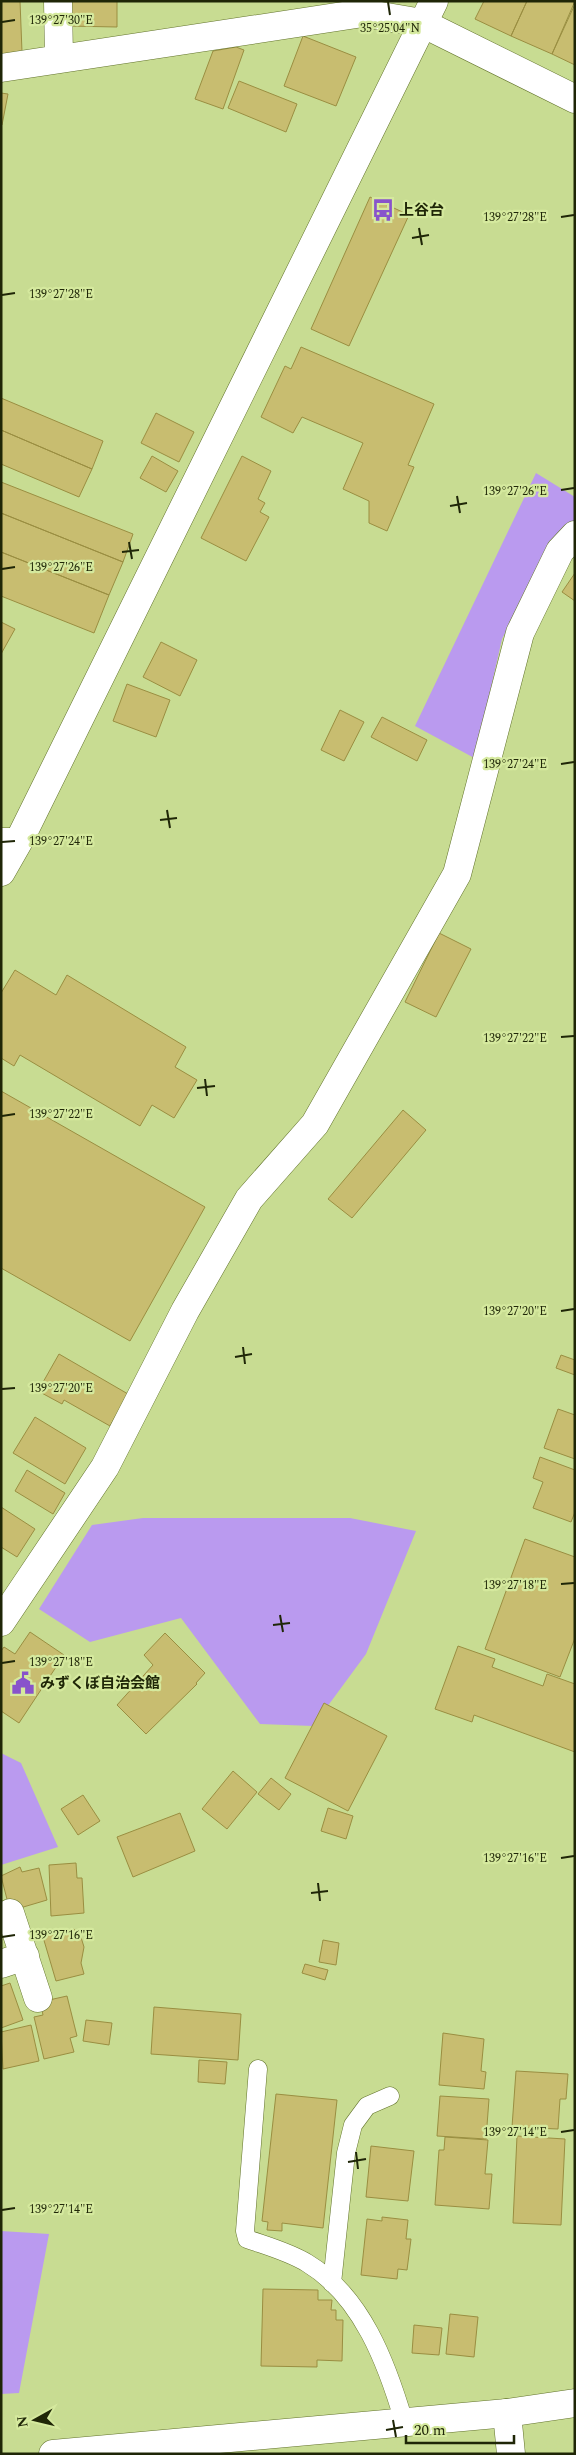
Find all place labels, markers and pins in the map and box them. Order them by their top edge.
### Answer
bus stop icon: 上谷台 [370,197,396,223]
place label: 上谷台 [399,199,444,222]
public building icon: みずくぼ自治会館 [10,1670,36,1696]
place label: みずくぼ自治会館 [40,1672,160,1695]

